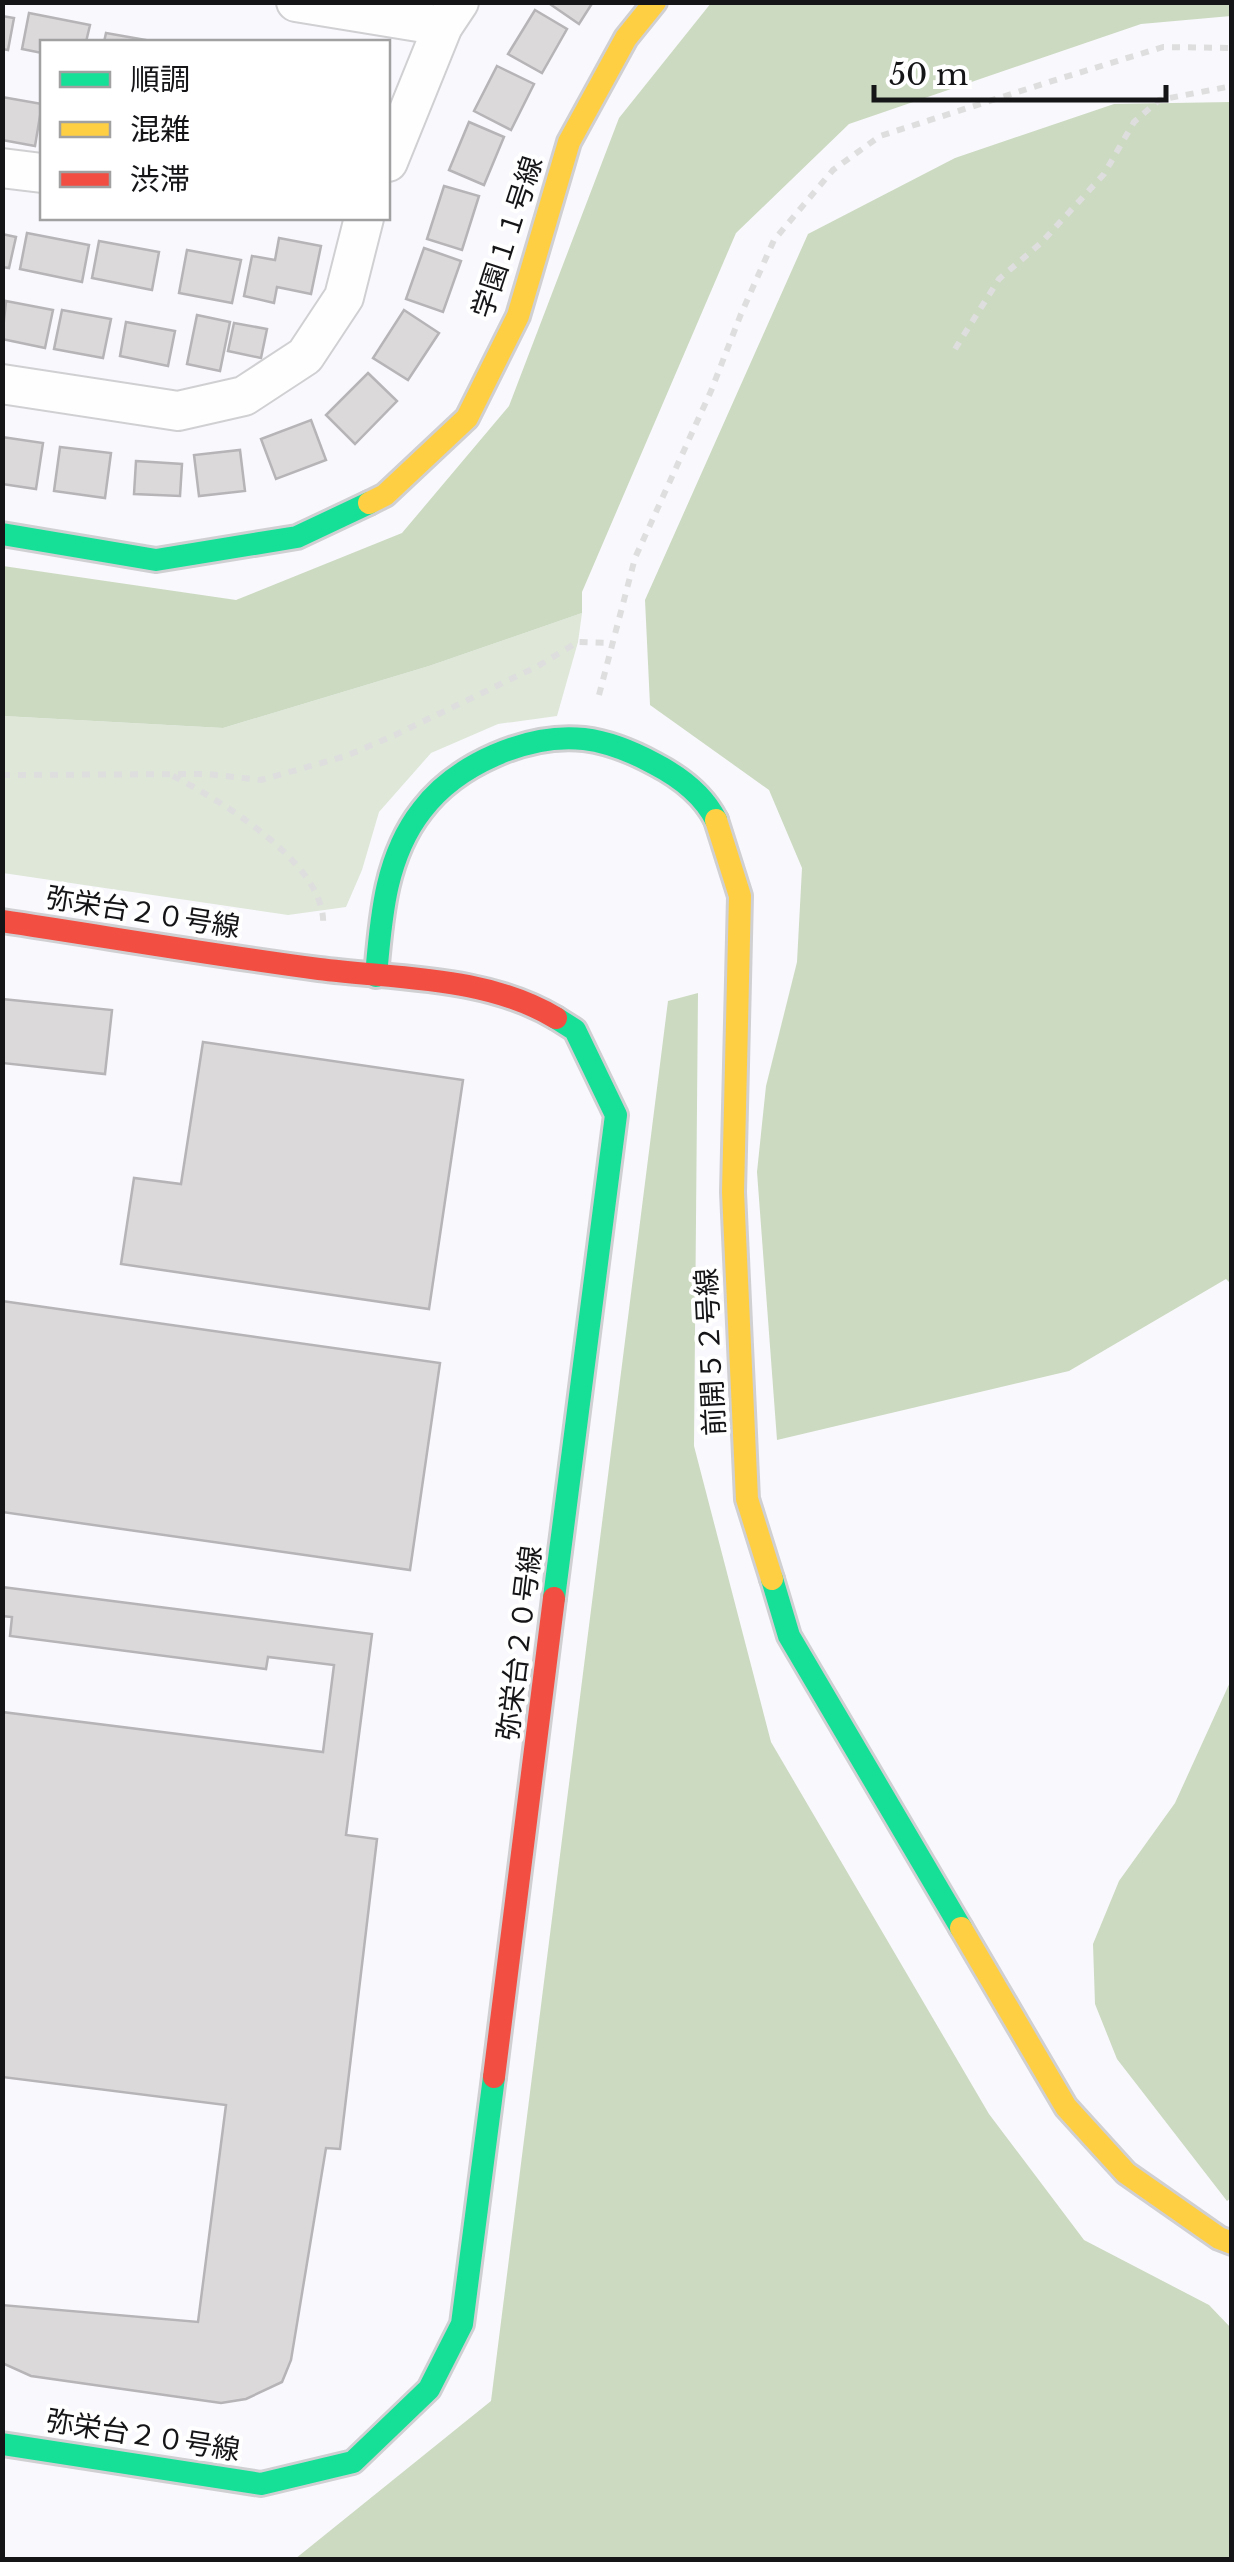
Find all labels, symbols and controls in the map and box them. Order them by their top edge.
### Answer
legend [40,40,390,220]
scale bar [874,40,1166,102]
text: 50 m [889,56,968,93]
text: 順調 [130,61,190,98]
text: 混雑 [130,111,190,148]
street label: 学園１１号線 [465,152,550,322]
text: 渋滞 [130,161,190,198]
street label: 弥栄台２０号線 [43,880,242,945]
street label: 前開５２号線 [689,1267,732,1437]
street label: 弥栄台２０号線 [490,1544,549,1742]
street label: 弥栄台２０号線 [43,2403,242,2468]

